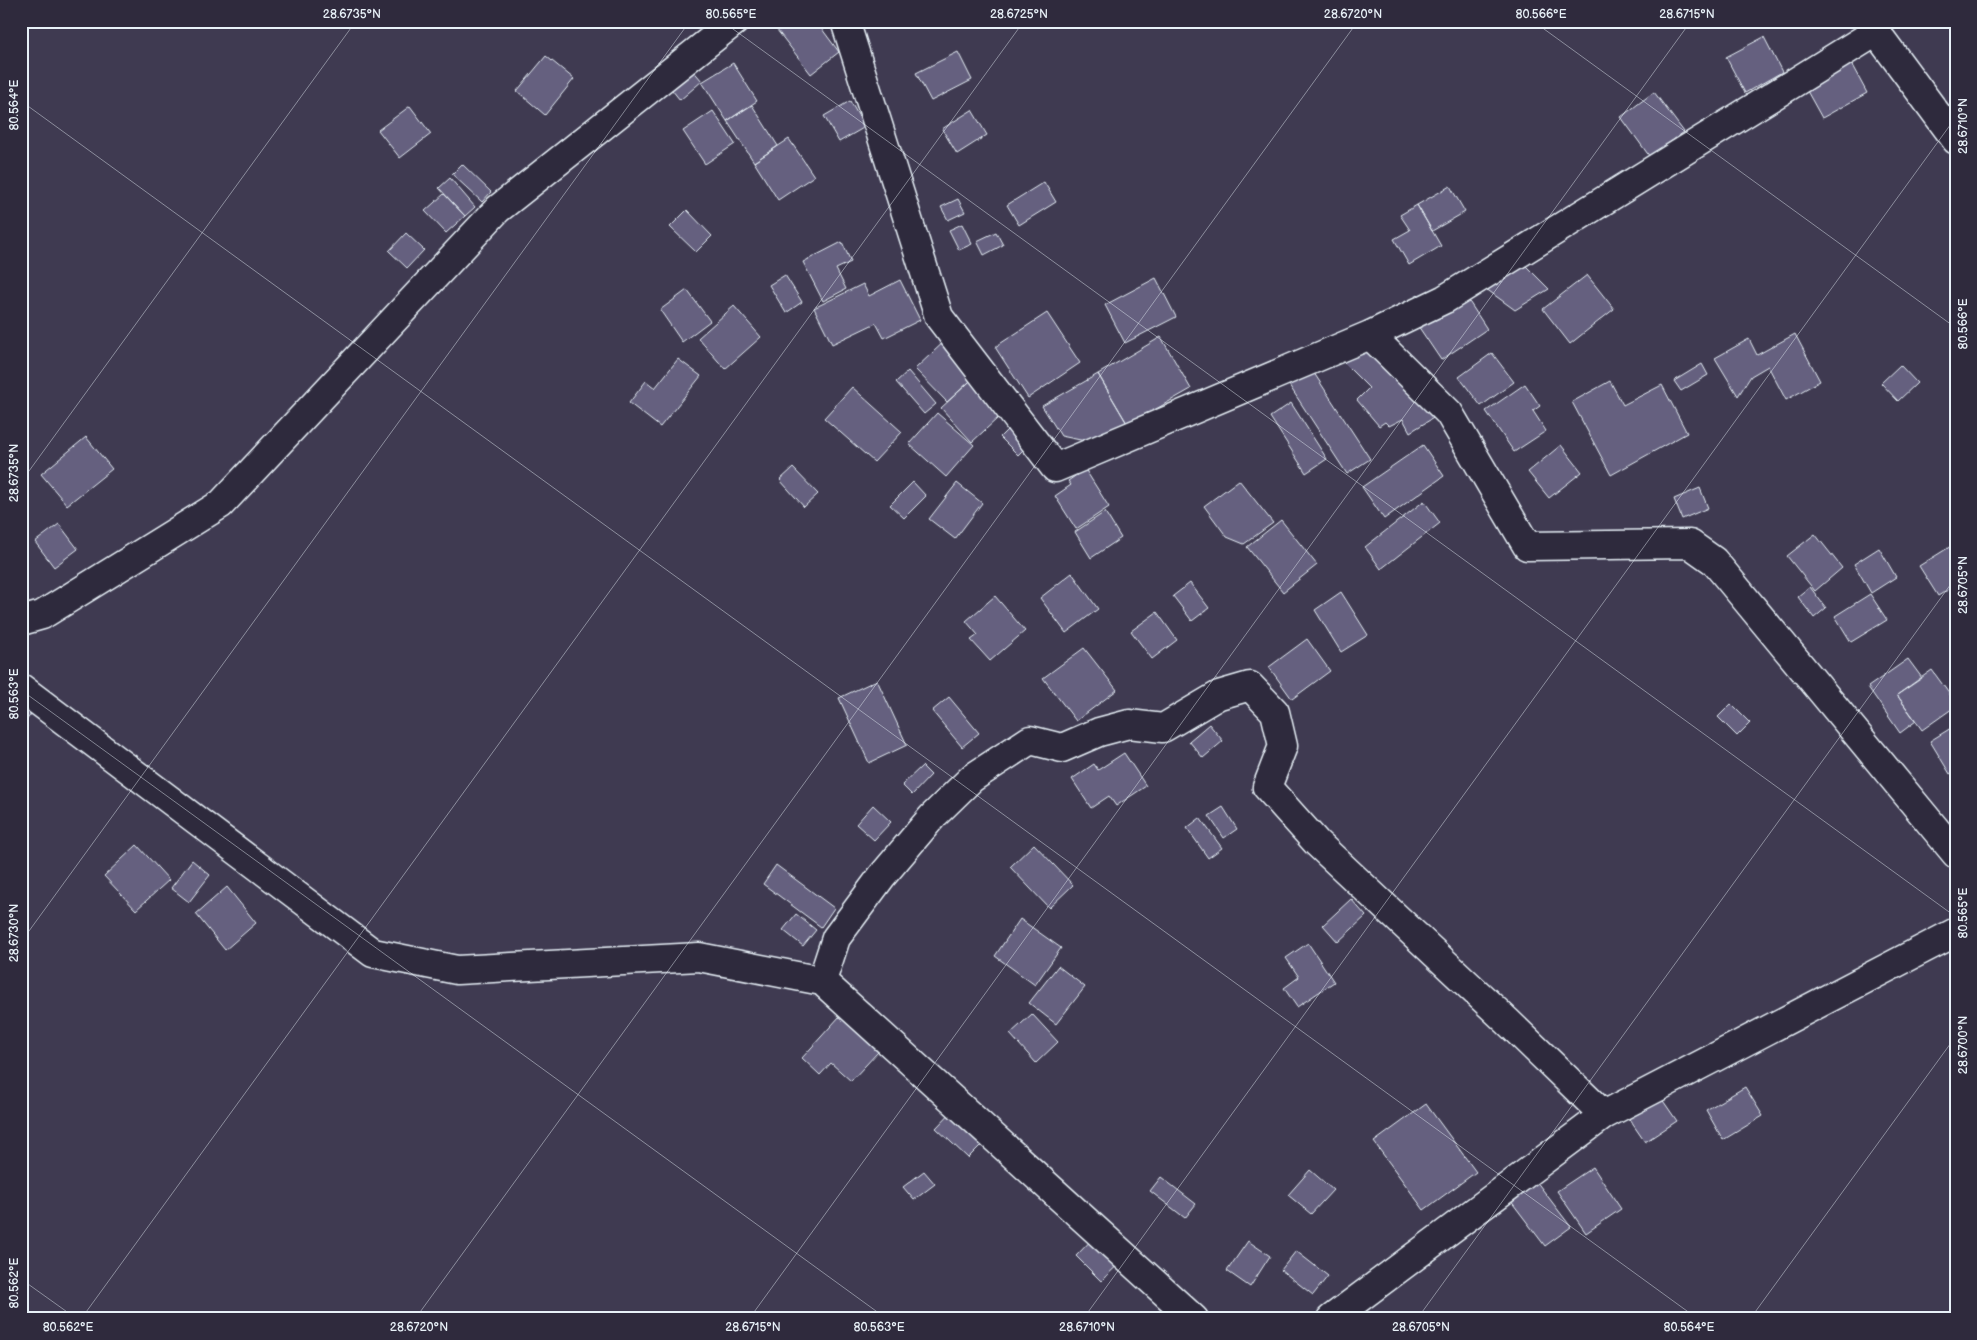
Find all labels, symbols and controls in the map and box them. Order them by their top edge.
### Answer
text: 28.6735°N [323,7,381,22]
text: 80.565°E [706,7,756,22]
text: 28.6725°N [990,7,1048,22]
text: 28.6720°N [1324,7,1382,22]
text: 80.566°E [1515,7,1567,22]
text: 28.6715°N [1659,7,1715,22]
text: 80.564°E [7,79,22,130]
text: 28.6710°N [1956,98,1971,154]
text: 80.566°E [1956,298,1971,350]
text: 28.6735°N [7,444,22,502]
text: 28.6705°N [1956,556,1971,614]
text: 80.563°E [7,668,22,720]
text: 80.565°E [1956,888,1971,938]
text: 28.6730°N [7,904,22,962]
text: 28.6700°N [1956,1016,1971,1074]
text: 80.562°E [7,1258,22,1308]
text: 80.562°E [43,1320,93,1335]
text: 28.6720°N [390,1320,448,1335]
text: 28.6715°N [725,1320,781,1335]
text: 80.563°E [853,1320,905,1335]
text: 28.6710°N [1059,1320,1115,1335]
text: 28.6705°N [1392,1320,1450,1335]
text: 80.564°E [1664,1320,1715,1335]

